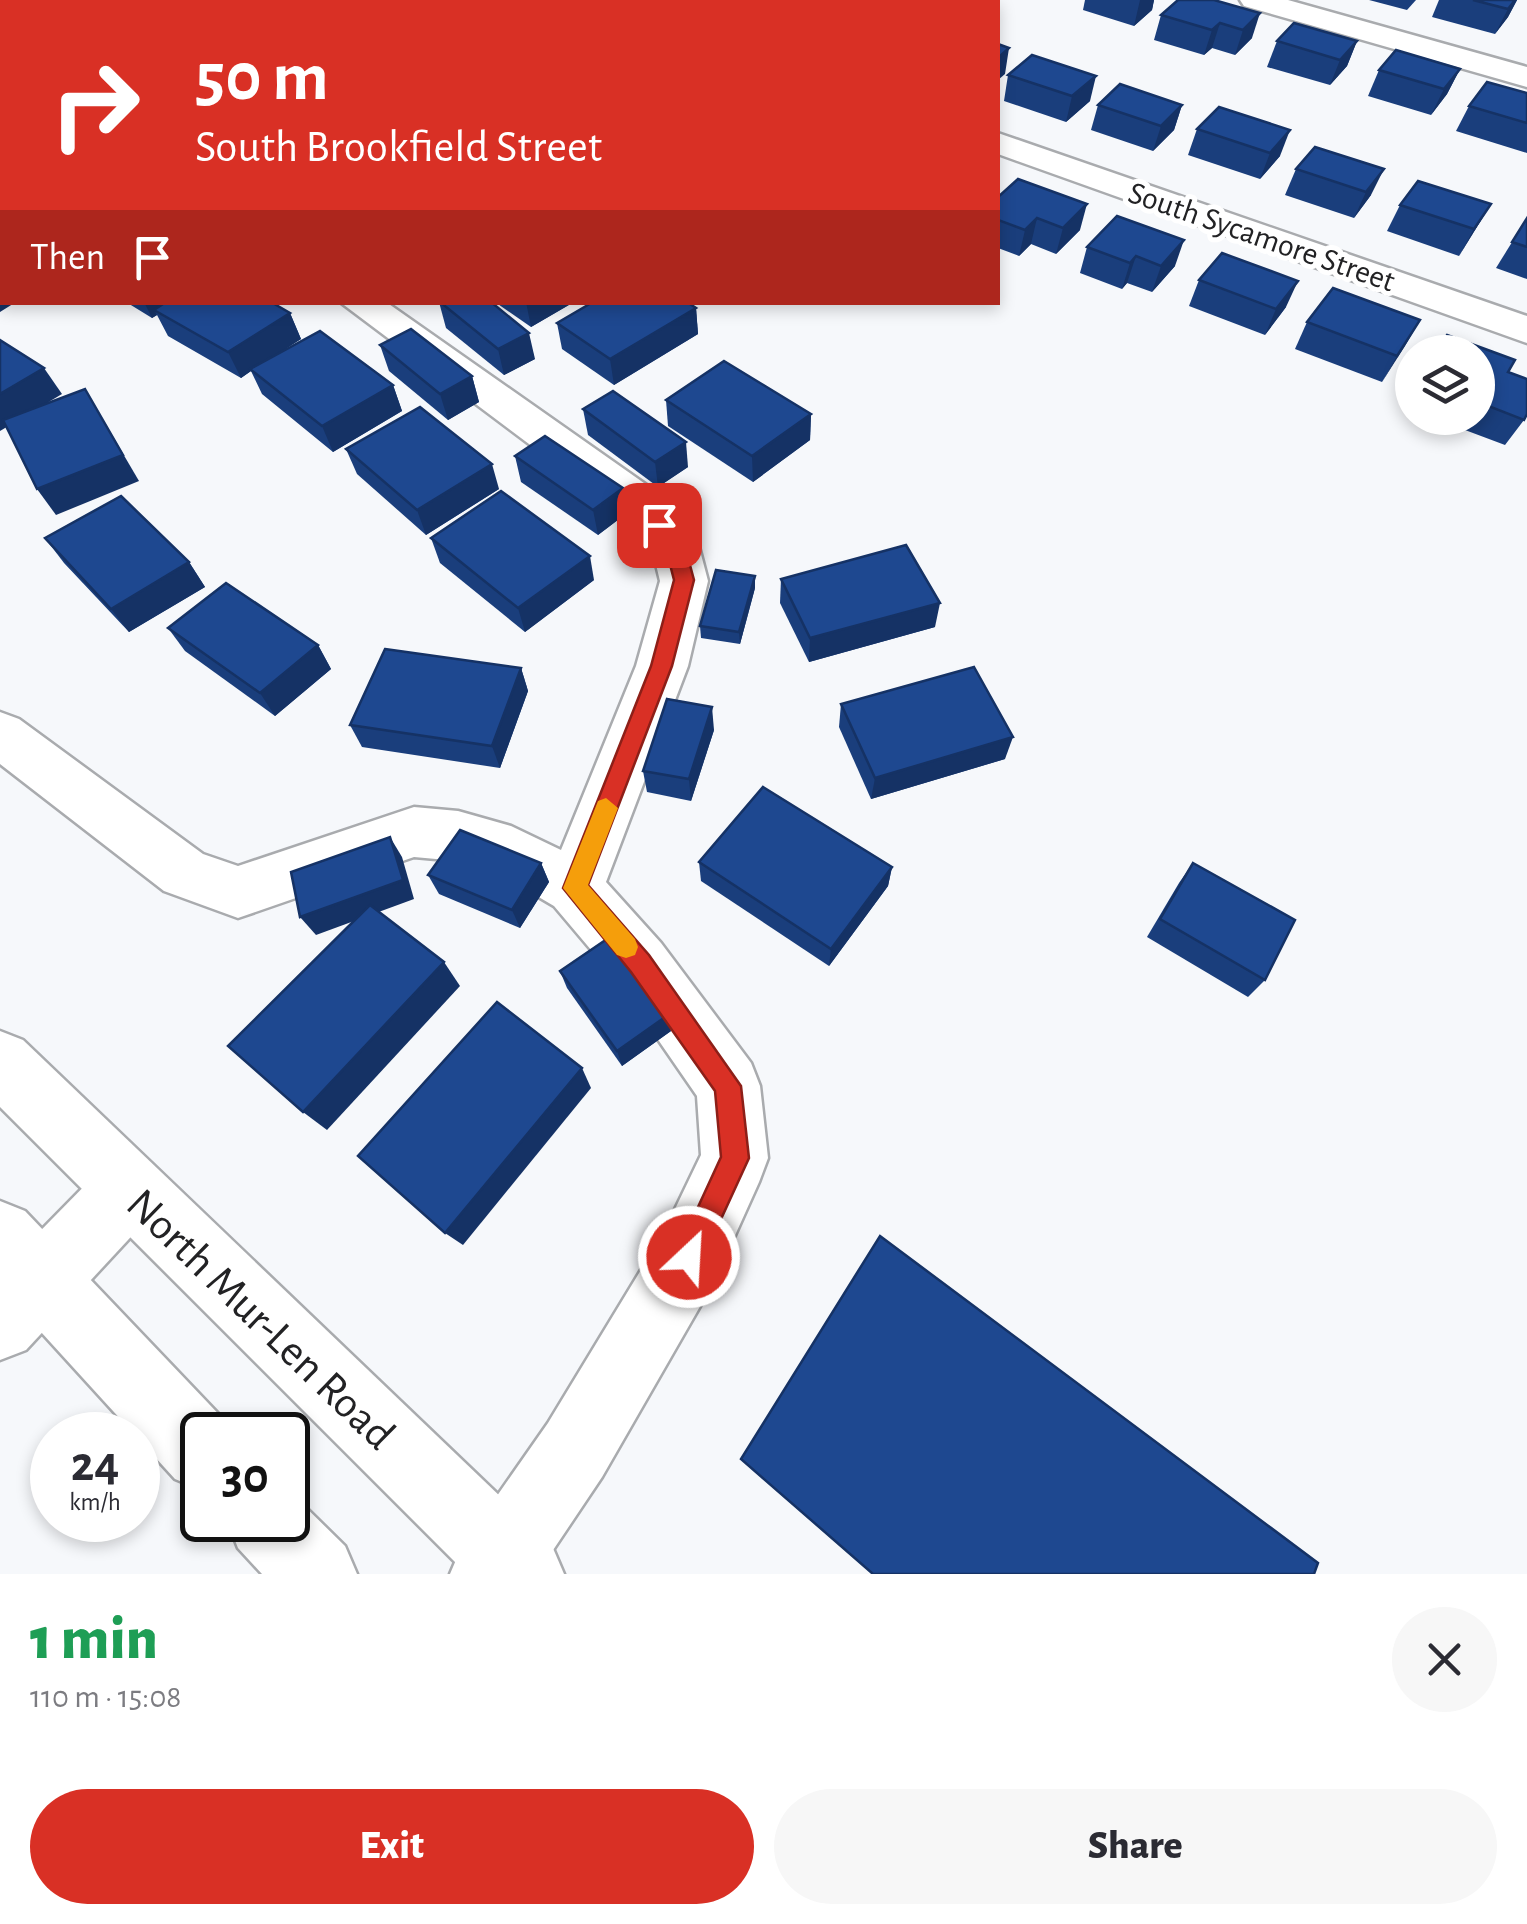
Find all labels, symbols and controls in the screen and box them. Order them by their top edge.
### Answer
icon: right [30,40,160,170]
text: 50 m [195,43,329,113]
text: South Brookfield Street [195,125,602,170]
street label: South Sycamore Street [1124,176,1399,298]
icon: arrive [125,230,180,285]
text: Then [30,239,105,277]
map controls [1395,335,1495,435]
button: layers [1395,335,1495,435]
pin [617,483,702,568]
icon: arrive [632,498,687,553]
street label: North Mur-Len Road [118,1181,403,1459]
position arrow [637,1205,741,1309]
speed limit sign: 30 [180,1412,310,1542]
text: 24 [71,1440,119,1490]
text: km/h [69,1490,121,1515]
button: close [1392,1607,1497,1712]
text: 1 min [30,1610,158,1670]
text: 110 m · 15:08 [30,1681,181,1713]
button: Exit [30,1789,754,1904]
button: Share [774,1789,1497,1904]

